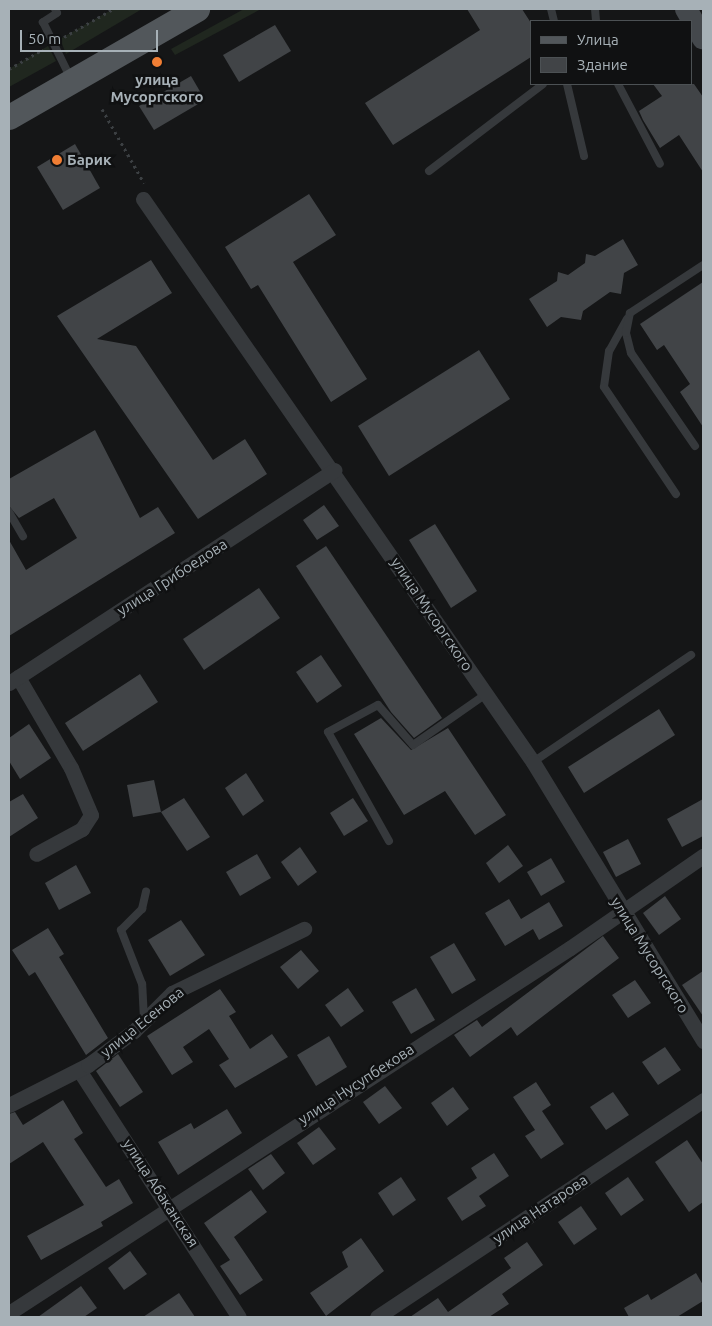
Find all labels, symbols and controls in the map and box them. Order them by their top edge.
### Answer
scale bar [22,20,160,52]
legend [530,20,692,85]
text: 50 m [28,30,61,47]
text: Улица [577,31,619,48]
marker: улица Мусоргского [151,56,163,68]
text: Здание [577,56,628,73]
place label: улица Мусоргского [110,70,204,105]
place label: Барик [67,151,111,169]
marker: Барик [51,154,63,166]
street label: улица Грибоедова [114,535,230,619]
street label: улица Мусоргского [387,554,477,674]
street label: улица Мусоргского [607,894,693,1016]
street label: улица Есенова [97,983,187,1061]
street label: улица Нусупбекова [295,1040,417,1128]
street label: улица Абаканская [119,1136,203,1250]
street label: улица Натарова [489,1171,591,1247]

